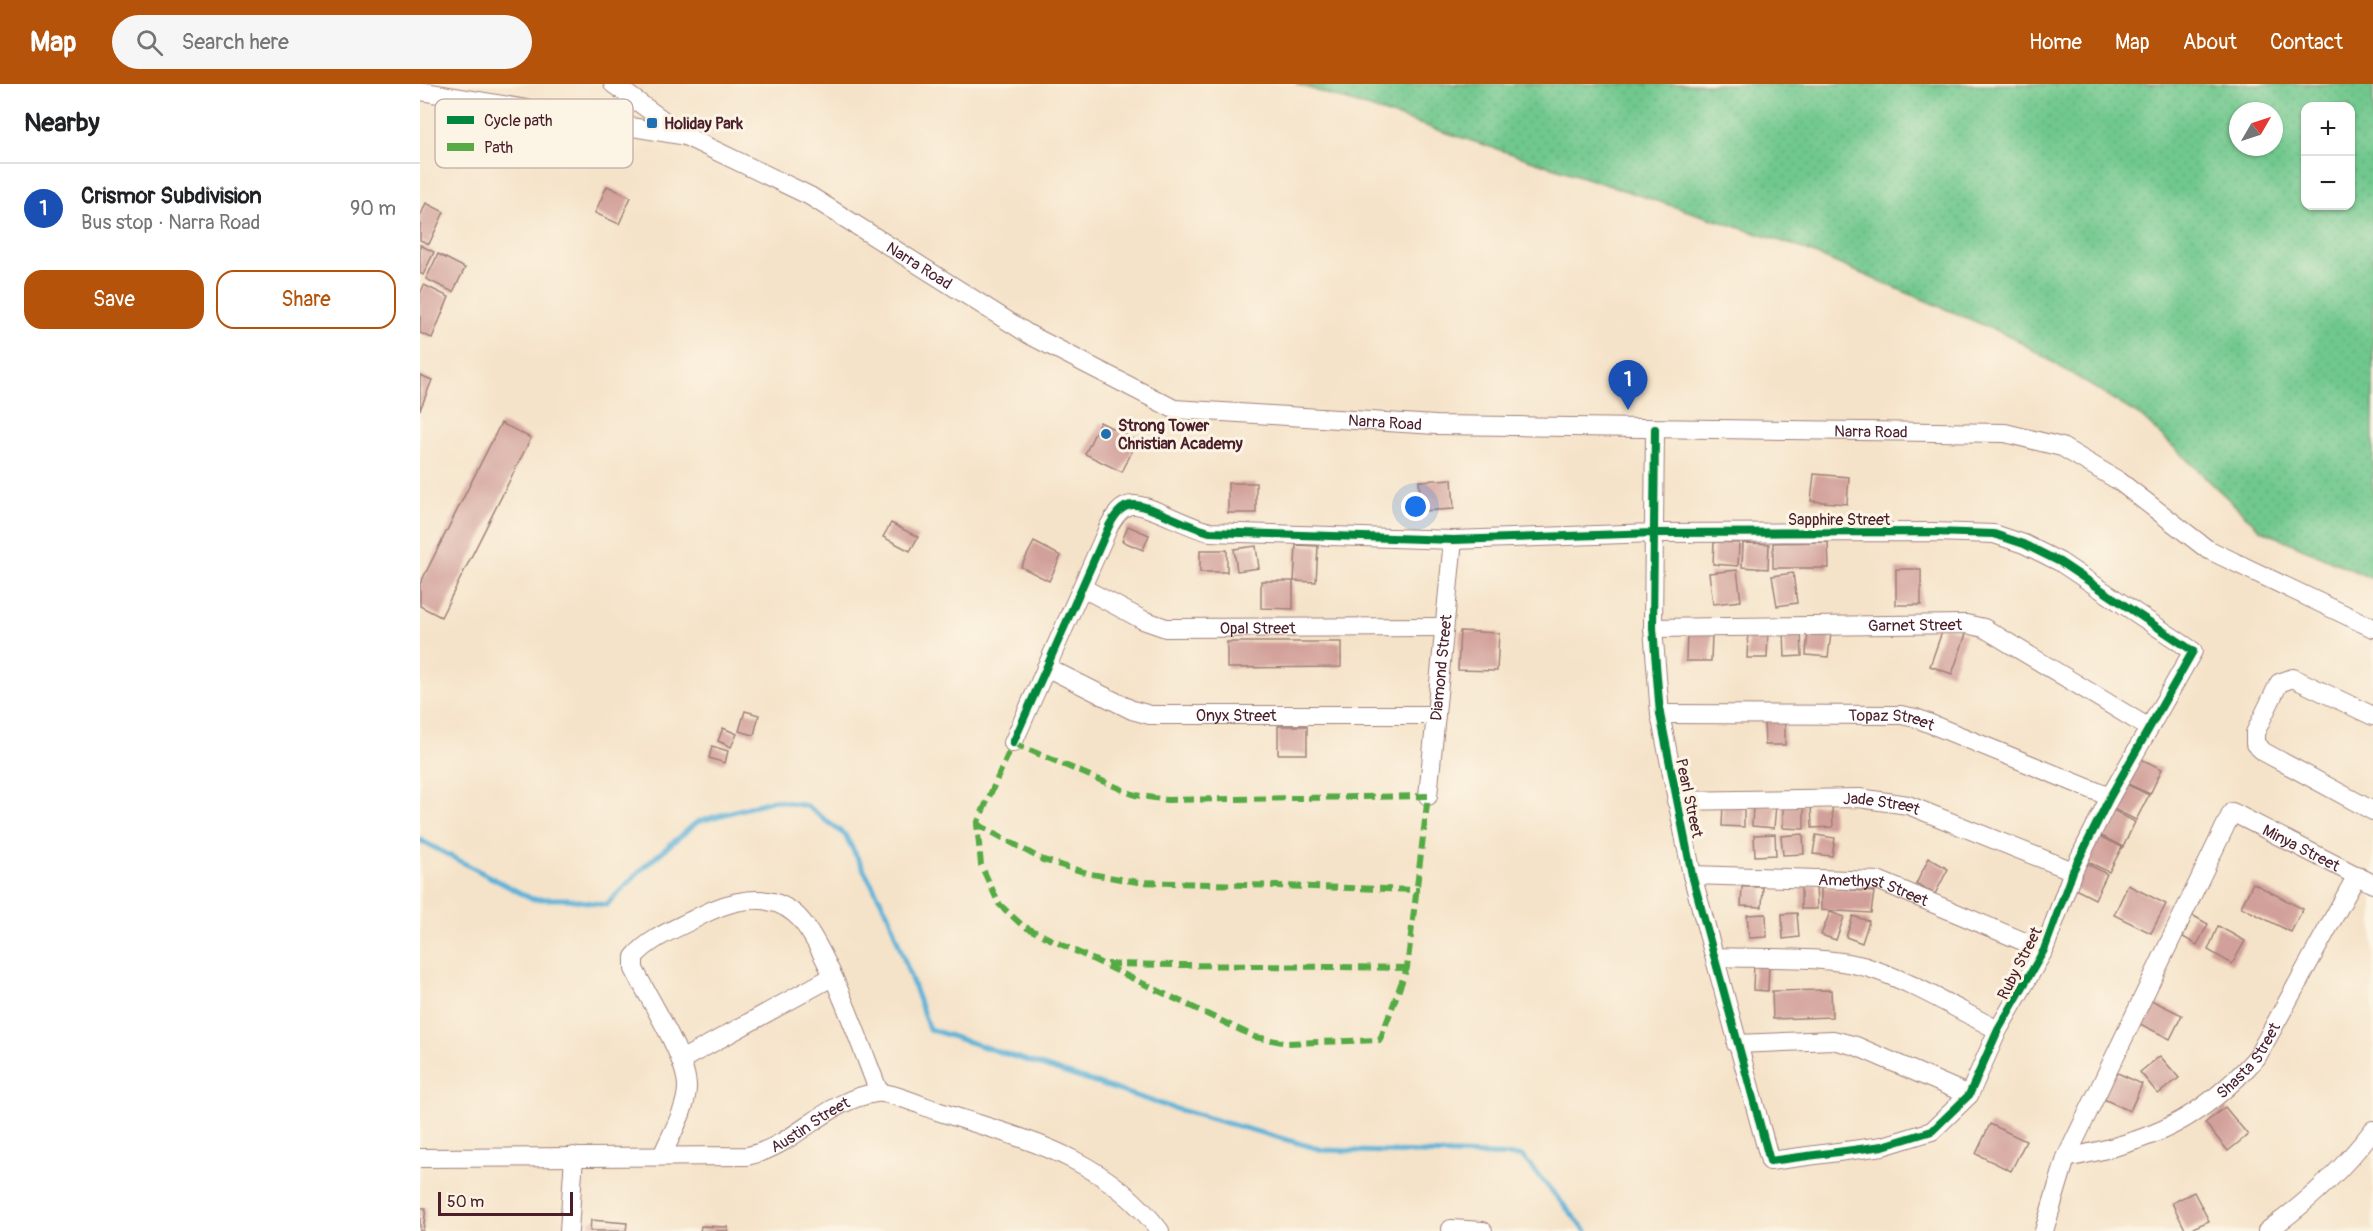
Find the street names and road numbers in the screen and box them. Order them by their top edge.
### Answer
street label: Narra Road [882,238,956,294]
street label: Narra Road [1348,411,1422,435]
street label: Narra Road [1834,422,1908,443]
street label: Sapphire Street [1788,510,1891,530]
street label: Diamond Street [1426,613,1457,722]
street label: Garnet Street [1868,615,1963,636]
street label: Opal Street [1220,619,1296,639]
street label: Onyx Street [1196,706,1277,726]
street label: Topaz Street [1848,706,1938,736]
street label: Pearl Street [1671,757,1707,840]
street label: Jade Street [1843,789,1923,820]
street label: Minya Street [2259,820,2344,877]
street label: Amethyst Street [1818,870,1932,911]
street label: Ruby Street [1993,923,2047,1003]
street label: Shasta Street [2212,1019,2285,1103]
street label: Austin Street [767,1093,854,1157]

